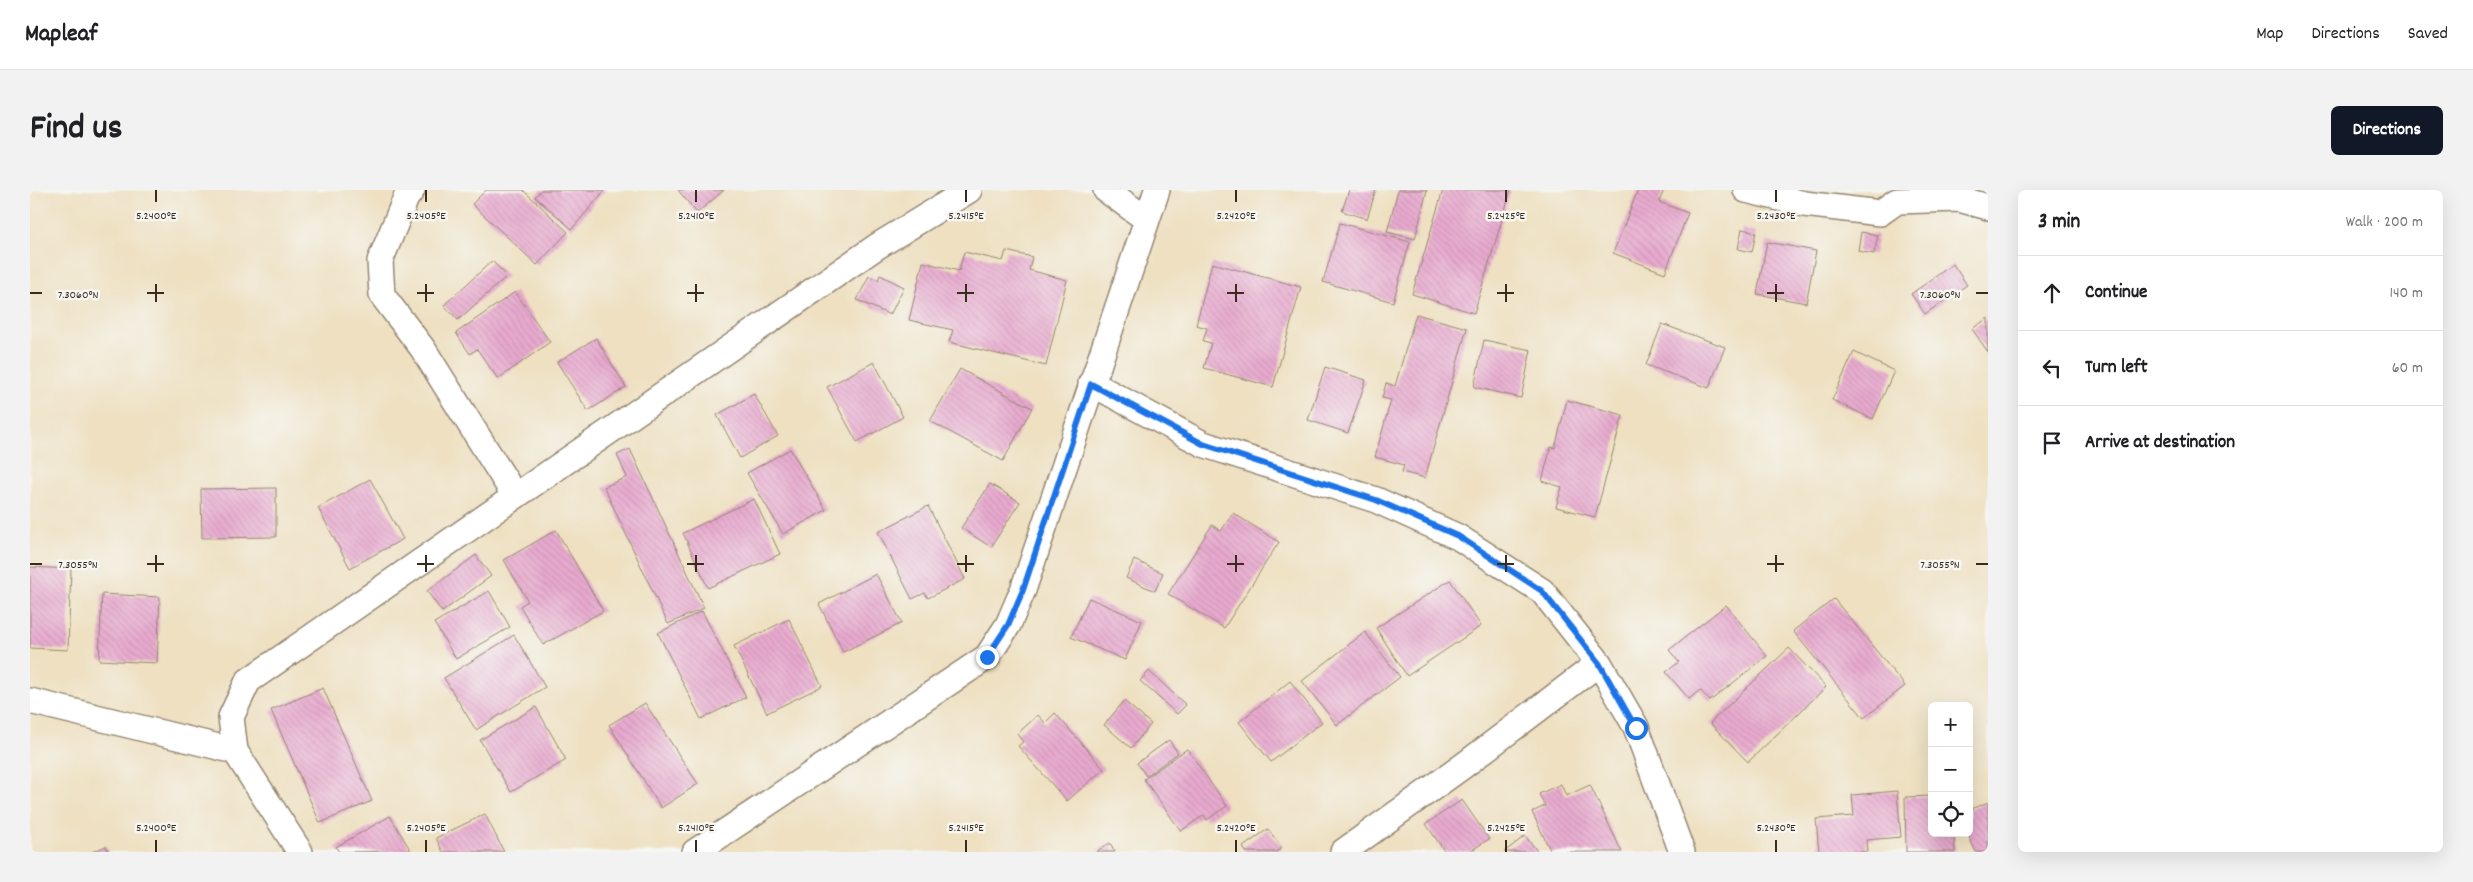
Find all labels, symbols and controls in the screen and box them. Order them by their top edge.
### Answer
text: Mapleaf [25,18,97,52]
text: Map [2256,22,2283,47]
text: Directions [2311,22,2380,47]
text: Saved [2408,22,2448,47]
text: Find us [30,105,122,155]
button: Directions [2331,106,2443,155]
text: 5.2400°E [136,208,177,225]
text: 5.2405°E [406,208,446,225]
text: 5.2410°E [678,208,715,225]
text: 5.2415°E [948,208,984,225]
text: 5.2420°E [1217,208,1256,225]
text: 5.2425°E [1487,208,1525,225]
text: 5.2430°E [1757,208,1796,225]
text: 3 min [2038,208,2080,238]
text: Walk · 200 m [2346,211,2423,234]
icon: ahead [2038,279,2066,307]
text: Continue [2085,280,2147,307]
text: 140 m [2389,282,2423,305]
text: 7.3060°N [58,287,98,304]
text: 7.3060°N [1920,287,1960,304]
icon: left [2038,354,2066,382]
text: Turn left [2085,355,2148,382]
text: 60 m [2392,357,2423,380]
icon: arrive [2038,429,2066,457]
text: Arrive at destination [2085,430,2235,457]
text: 7.3055°N [58,557,98,574]
text: 7.3055°N [1920,557,1960,574]
route end [976,646,999,669]
map controls [1928,702,1973,837]
button: + [1928,702,1973,747]
route start [1625,717,1648,740]
button: − [1928,747,1973,792]
button: locate [1928,792,1973,837]
text: 5.2400°E [136,820,177,837]
text: 5.2405°E [406,820,446,837]
text: 5.2410°E [678,820,715,837]
text: 5.2415°E [948,820,984,837]
text: 5.2420°E [1217,820,1256,837]
text: 5.2425°E [1487,820,1525,837]
text: 5.2430°E [1757,820,1796,837]

